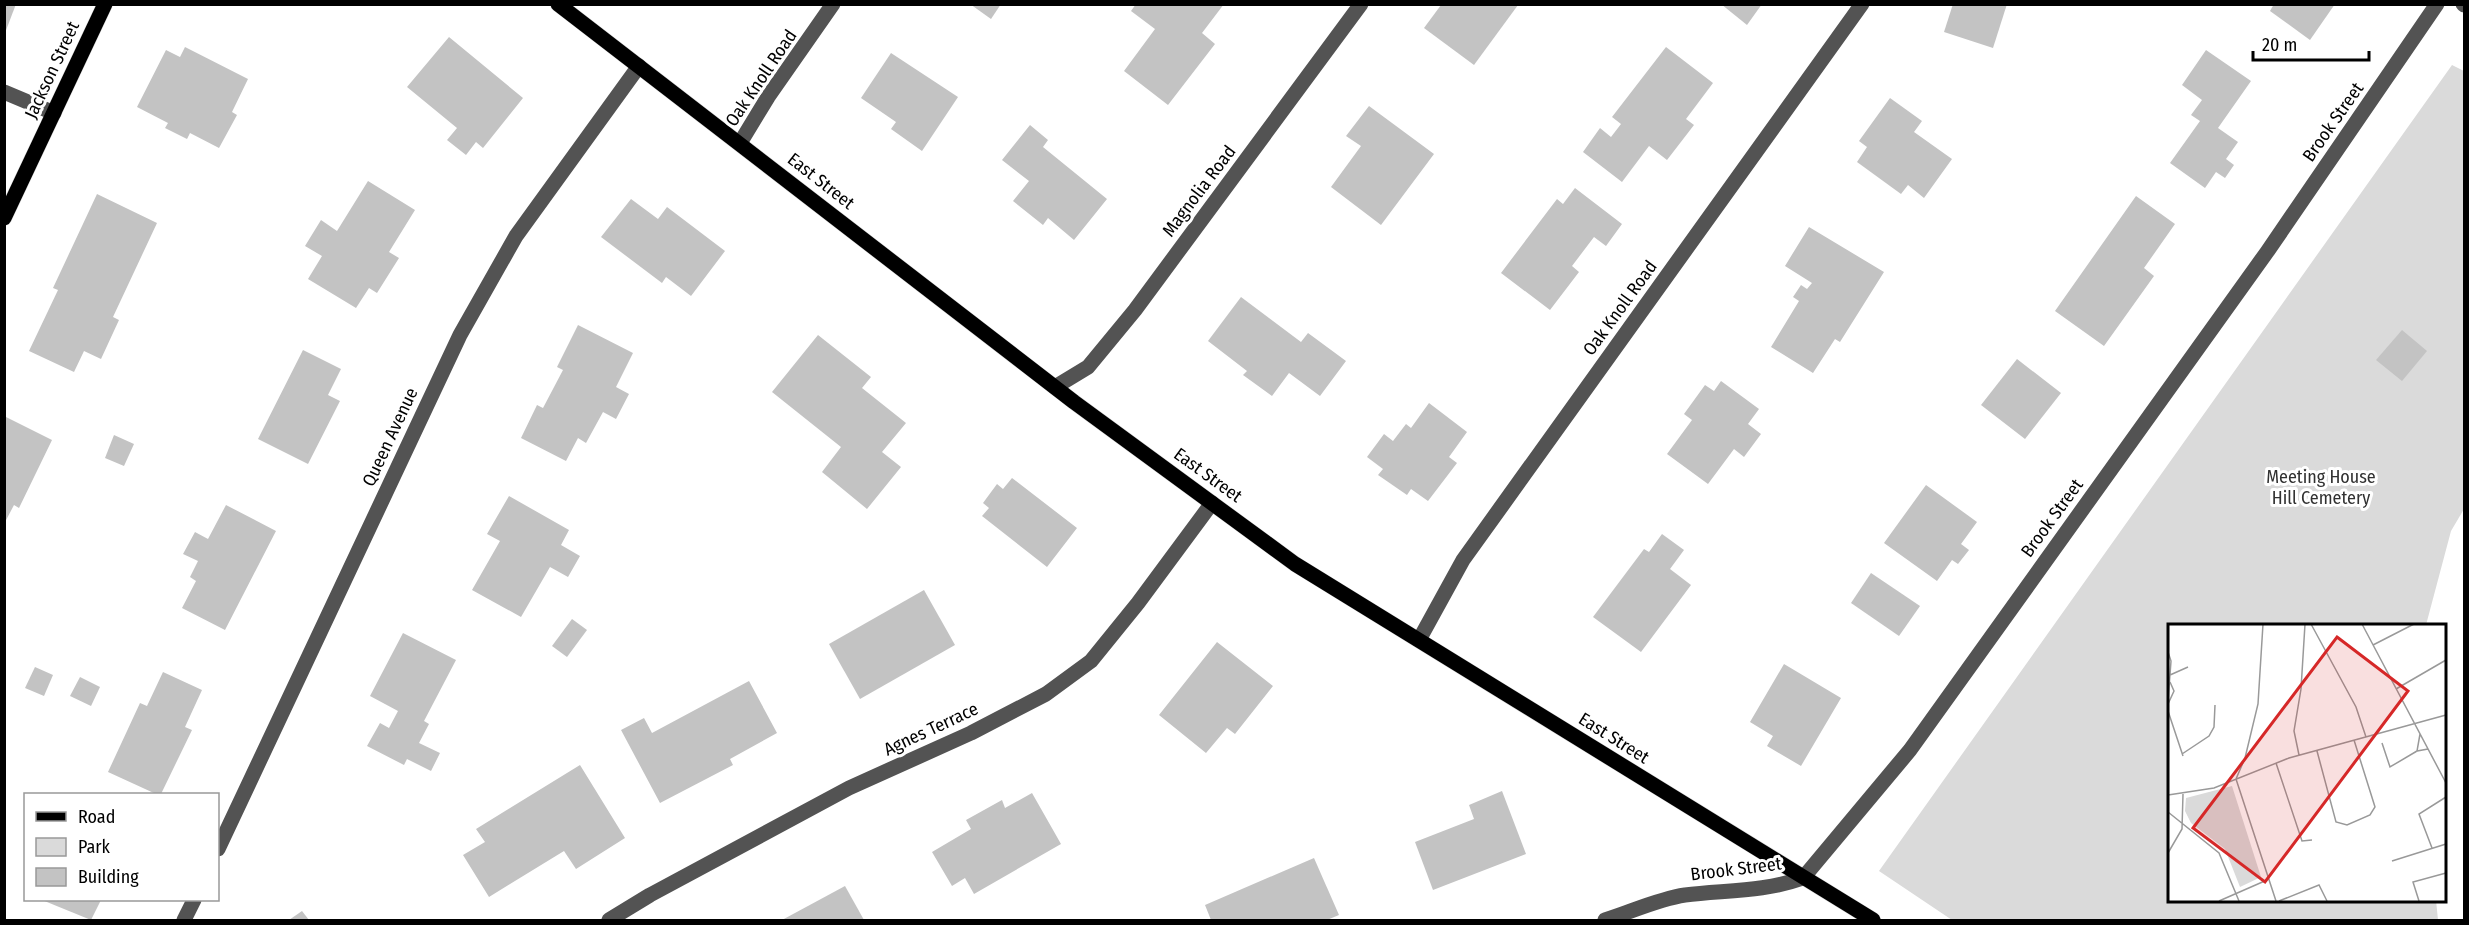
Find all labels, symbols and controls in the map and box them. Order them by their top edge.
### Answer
street label: Jackson Street [20,18,84,122]
scale bar [2253,24,2368,62]
street label: Oak Knoll Road [721,25,801,131]
text: 20 m [2262,34,2297,56]
street label: Brook Street [2298,78,2368,166]
street label: Magnolia Road [1158,141,1240,241]
street label: East Street [783,148,859,214]
street label: Oak Knoll Road [1578,256,1662,360]
street label: Queen Avenue [358,384,422,490]
street label: East Street [1170,443,1247,507]
park label: Meeting House Hill Cemetery [2266,466,2376,509]
street label: Brook Street [2016,474,2088,561]
inset map [2168,624,2445,901]
street label: Agnes Terrace [880,698,982,760]
street label: East Street [1575,708,1653,768]
legend [24,793,219,901]
text: Road [78,806,115,828]
text: Park [78,836,111,858]
street label: Brook Street [1689,852,1783,885]
text: Building [78,866,139,888]

